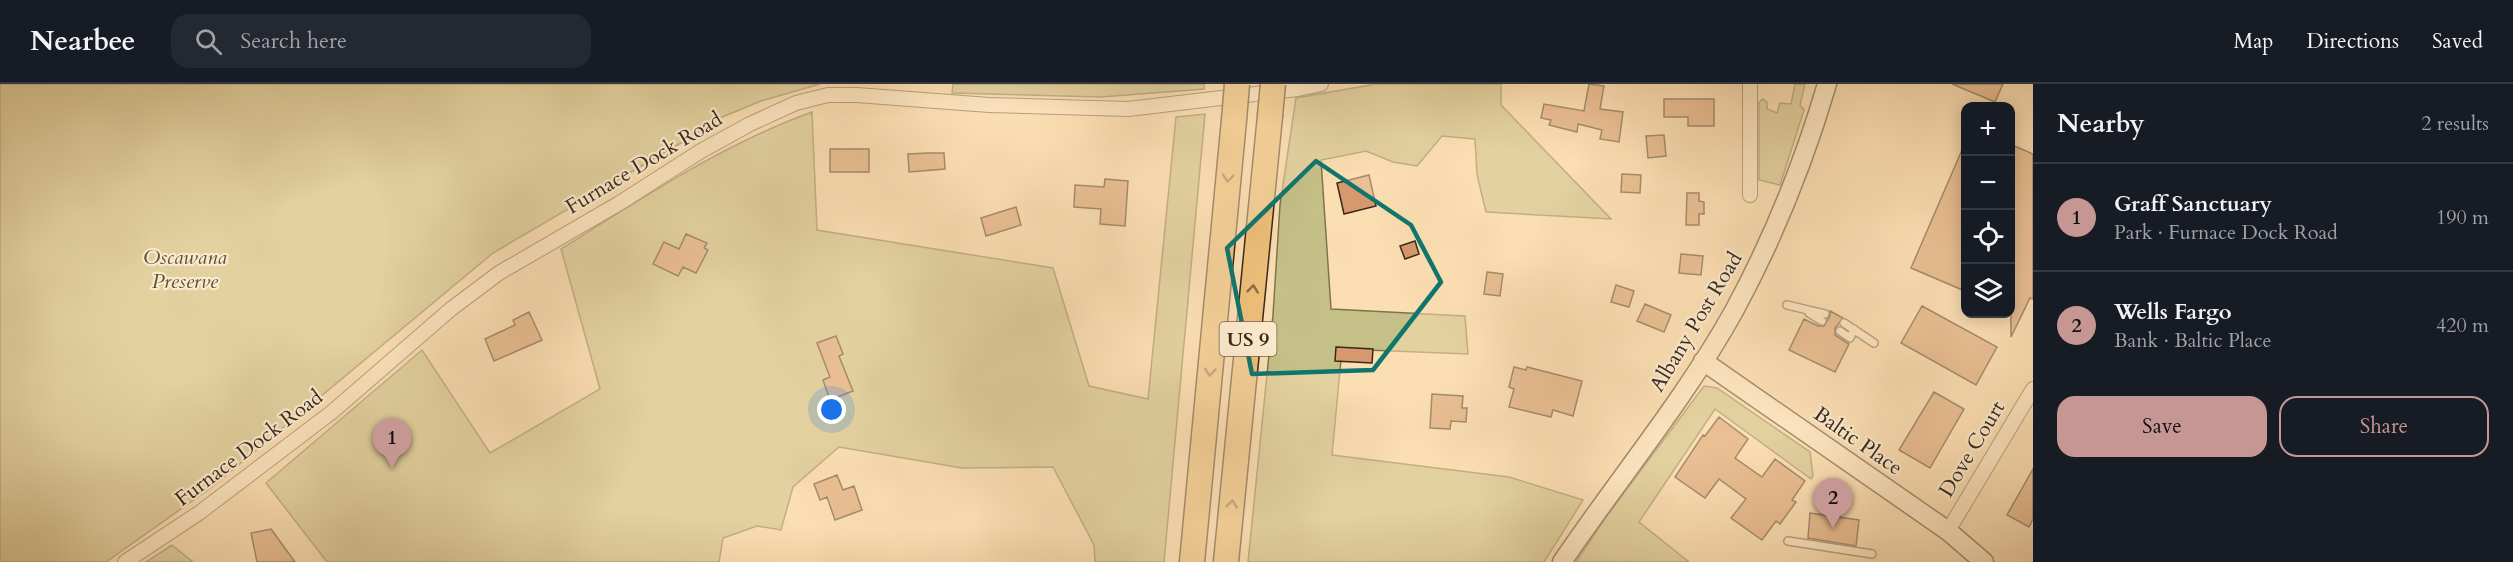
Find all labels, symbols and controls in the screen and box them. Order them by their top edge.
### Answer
search box [171,14,591,68]
text: Nearbee [30,22,135,60]
icon: search [192,25,225,58]
text: Search here [240,26,347,56]
text: Map [2233,27,2273,56]
text: Directions [2306,27,2399,56]
text: Saved [2432,27,2483,56]
map controls [1961,102,2015,318]
button: + [1961,102,2015,156]
street label: Furnace Dock Road [560,105,728,221]
text: Nearby [2057,106,2145,141]
text: 2 results [2421,110,2489,137]
button: − [1961,156,2015,210]
one-way arrow [1222,173,1235,182]
text: Graff Sanctuary [2114,189,2272,219]
text: 1 [2071,204,2082,231]
text: 190 m [2436,204,2489,231]
button: locate [1961,210,2015,264]
text: Park · Furnace Dock Road [2114,219,2338,246]
park label: Oscawana Preserve [143,243,227,296]
street label: Albany Post Road [1643,247,1749,397]
button: layers [1961,264,2015,318]
one-way arrow [1246,284,1259,293]
text: Wells Fargo [2114,297,2232,327]
text: 2 [2071,312,2082,339]
text: 420 m [2436,312,2489,339]
road number: US 9 [1220,322,1276,356]
text: Bank · Baltic Place [2114,327,2272,354]
one-way arrow [1204,368,1217,377]
street label: Furnace Dock Road [169,383,329,513]
your location [817,395,846,424]
street label: Dove Court [1932,395,2012,503]
button: Save [2057,396,2267,457]
button: Share [2279,396,2489,457]
street label: Baltic Place [1808,400,1908,482]
pin: 1 [372,418,412,468]
pin: 2 [1814,478,1852,528]
one-way arrow [1225,499,1238,508]

